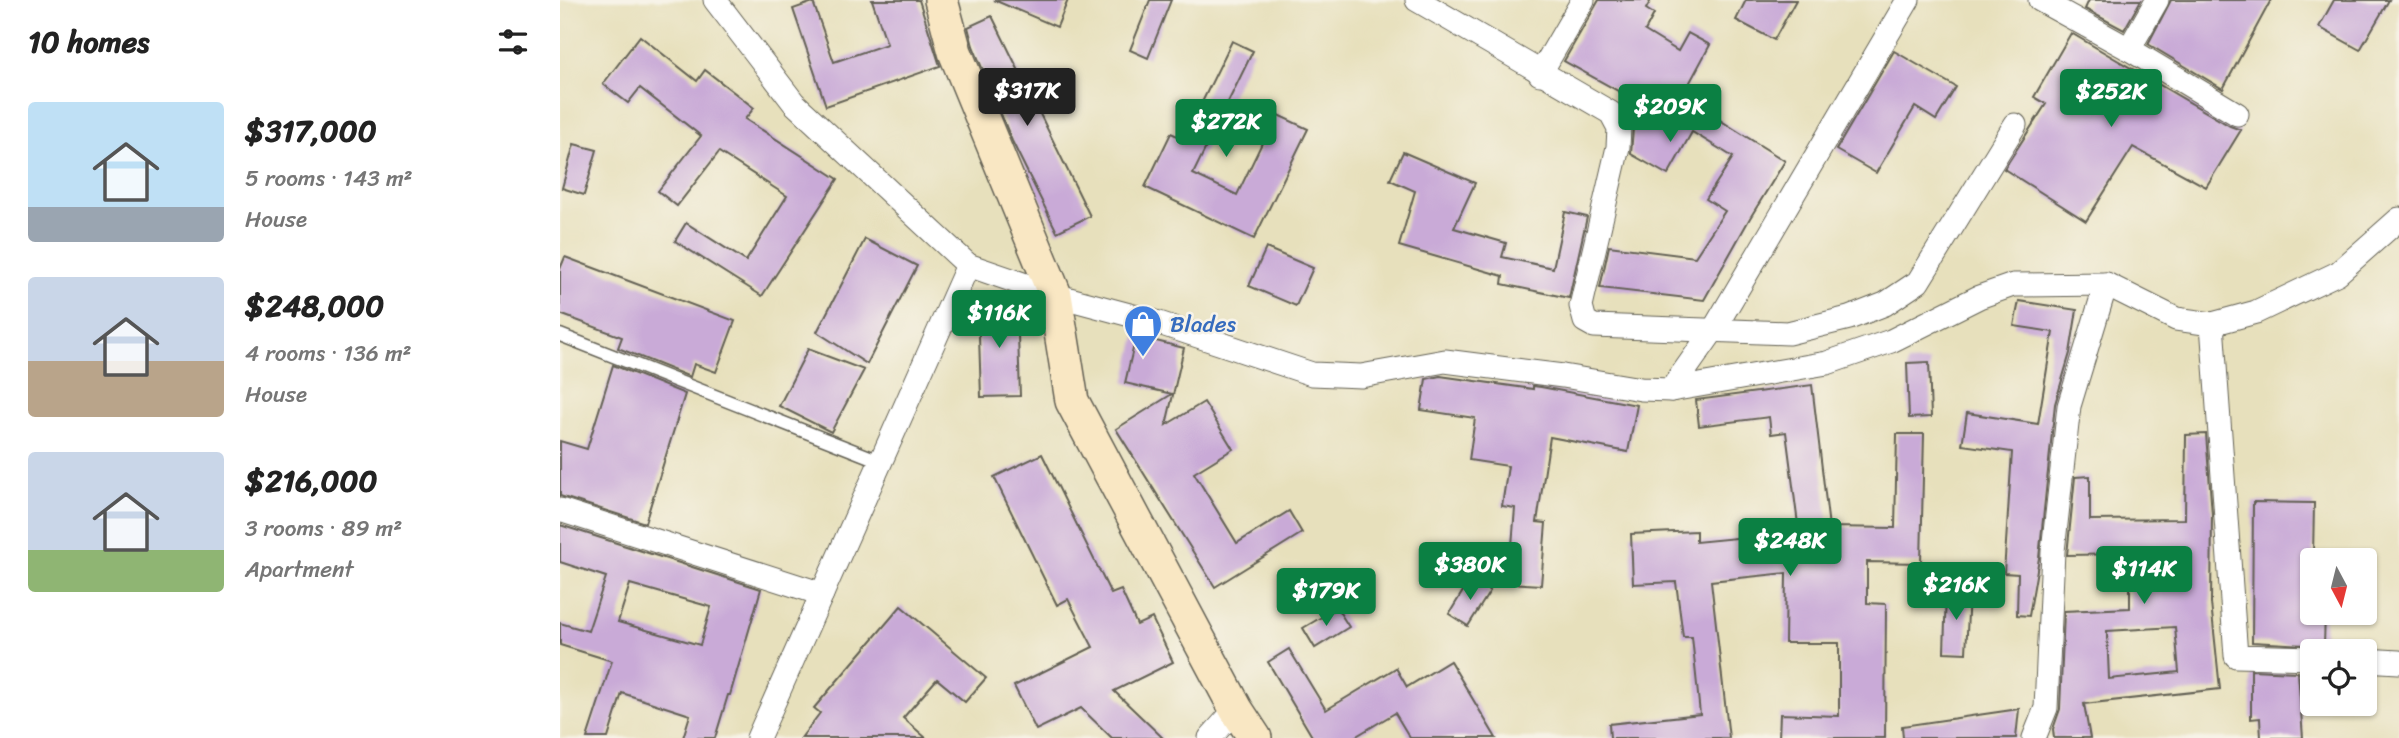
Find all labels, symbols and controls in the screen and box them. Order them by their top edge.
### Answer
text: 10 homes [28,15,149,69]
icon: filters [494,23,532,61]
pin: $317K [978,68,1076,128]
pin: $252K [2062,69,2160,129]
text: $317K [994,70,1060,111]
text: $252K [2076,71,2146,112]
pin: $209K [1621,85,1719,144]
text: $209K [1634,86,1706,127]
pin: $272K [1177,100,1275,159]
text: $272K [1191,101,1261,142]
text: $317,000 [245,104,377,158]
icon: home [84,130,168,214]
text: 5 rooms · 143 m² [245,158,413,199]
text: House [245,199,307,240]
text: $248,000 [245,279,384,333]
pin: $116K [950,290,1048,350]
text: $116K [968,292,1030,333]
shop icon: Blades [1122,303,1164,358]
place label: Blades [1170,304,1237,345]
icon: home [84,305,168,389]
text: 4 rooms · 136 m² [245,333,412,374]
text: House [245,374,307,415]
text: $216,000 [245,454,377,508]
icon: home [84,480,168,564]
text: 3 rooms · 89 m² [245,508,402,549]
pin: $248K [1741,518,1839,578]
text: $248K [1755,520,1825,561]
pin: $380K [1421,542,1519,602]
text: $380K [1435,544,1505,585]
pin: $114K [2095,546,2193,606]
text: $114K [2112,548,2176,589]
north arrow [2300,548,2376,625]
map controls [2300,548,2377,716]
text: Apartment [245,549,354,590]
pin: $216K [1907,562,2005,622]
text: $216K [1923,564,1989,605]
pin: $179K [1277,568,1375,628]
text: $179K [1293,570,1359,611]
button: locate [2300,639,2377,716]

